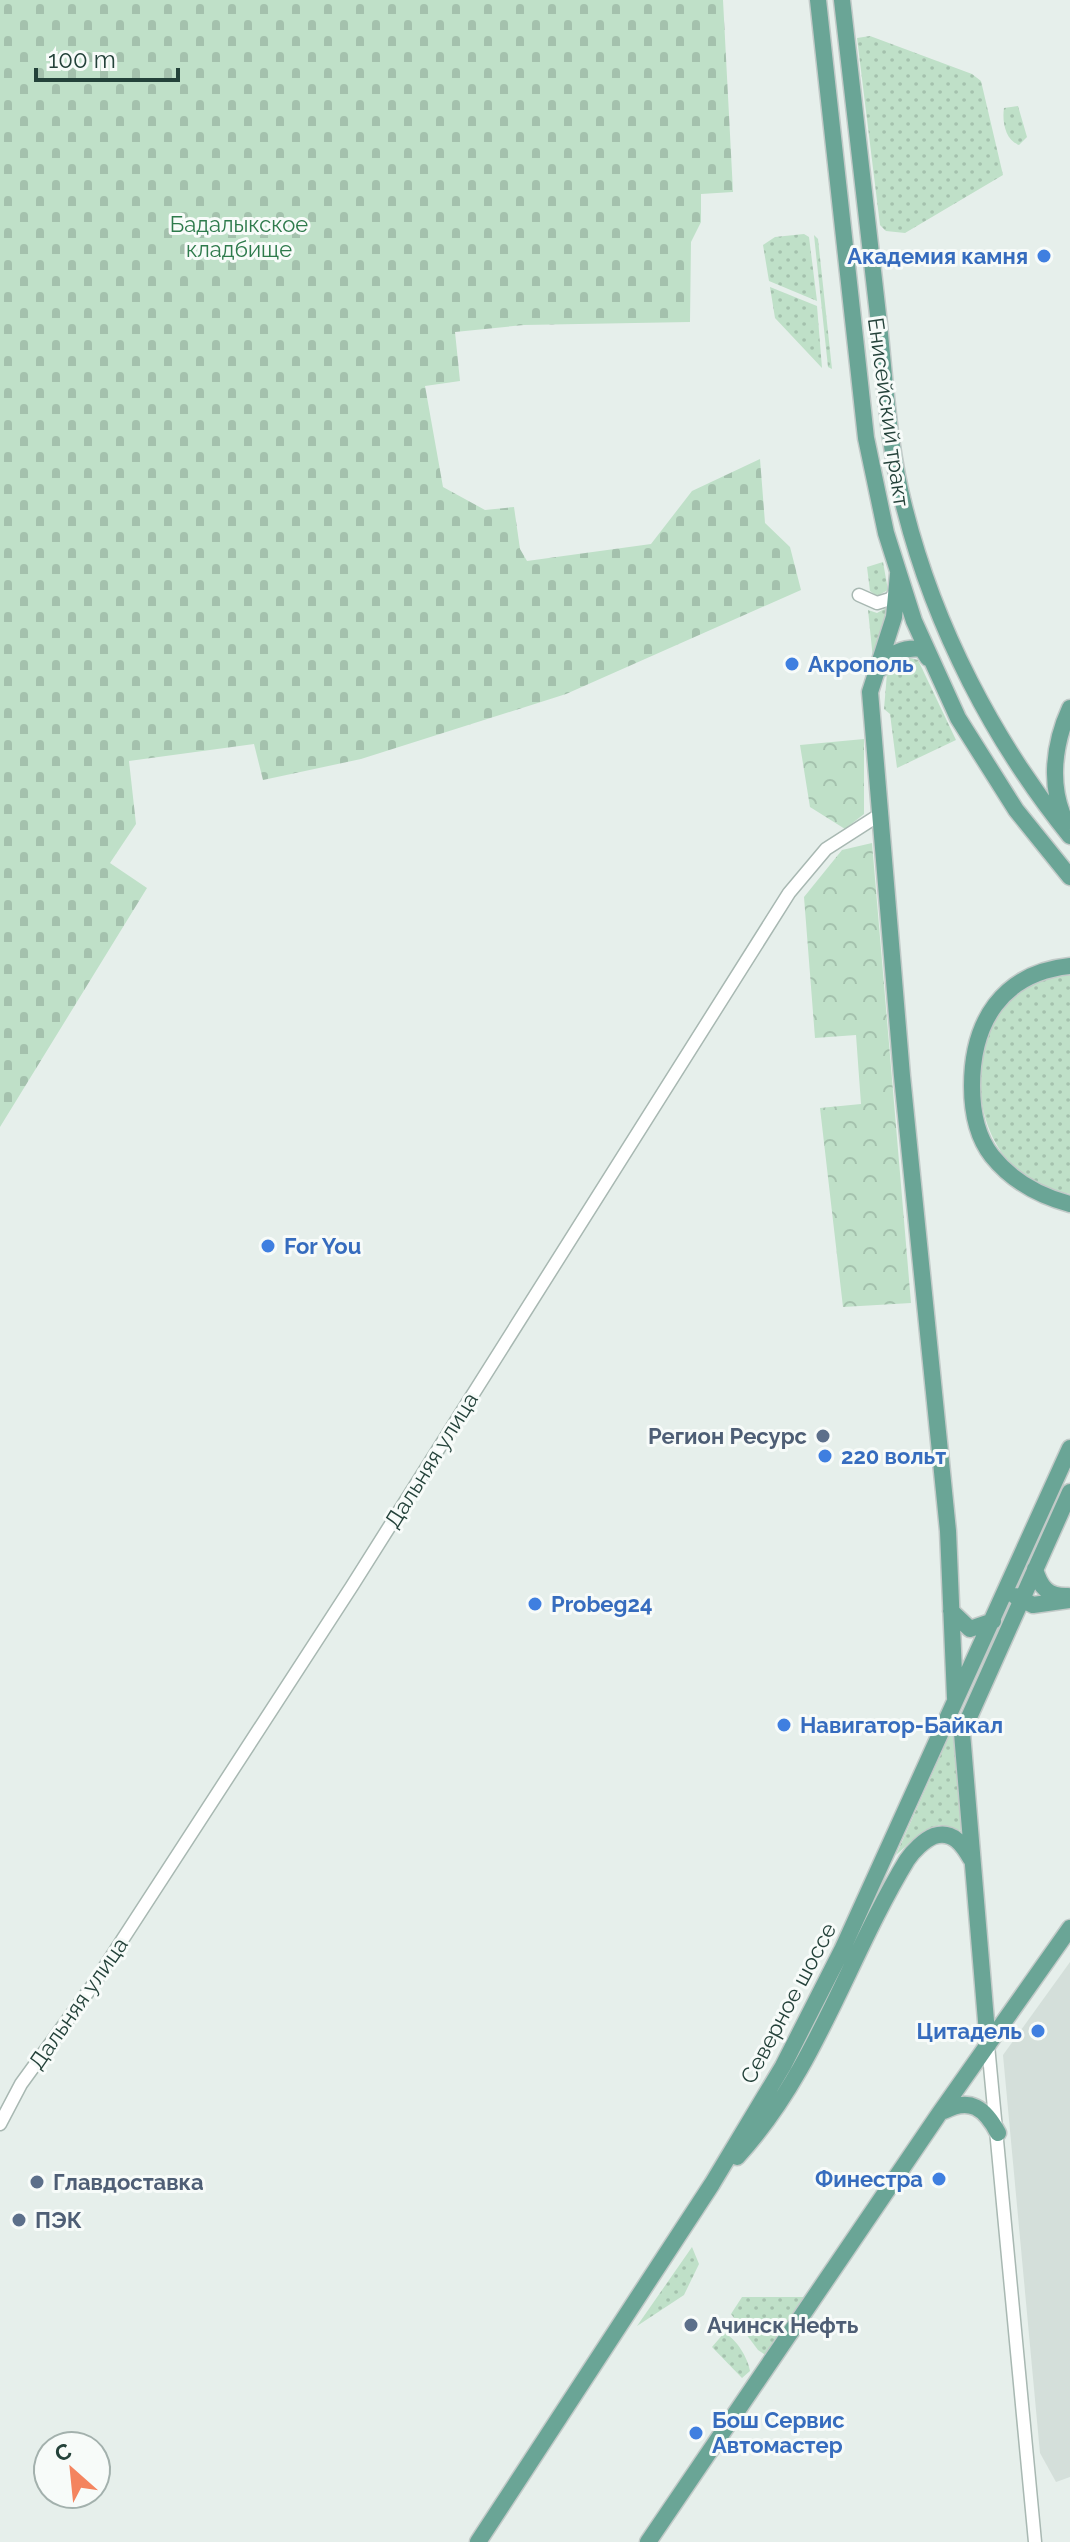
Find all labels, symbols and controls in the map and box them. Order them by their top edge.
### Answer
scale bar [36,32,178,82]
text: 100 m [48,45,116,74]
park label: Бадалыкское кладбище [170,211,308,262]
place label: Академия камня [847,243,1028,269]
marker: Академия камня [1035,247,1053,265]
street label: Енисейский тракт [863,316,915,509]
place label: Акрополь [808,651,914,677]
marker: Акрополь [783,655,801,673]
place label: For You [284,1233,361,1259]
marker: For You [259,1237,277,1255]
street label: Дальняя улица [379,1388,483,1532]
place label: Регион Ресурс [648,1423,807,1449]
marker: Регион Ресурс [814,1427,832,1445]
place label: 220 вольт [841,1443,946,1469]
marker: 220 вольт [816,1447,834,1465]
place label: Probeg24 [551,1591,652,1617]
marker: Probeg24 [526,1595,544,1613]
place label: Навигатор-Байкал [800,1712,1003,1738]
marker: Навигатор-Байкал [775,1716,793,1734]
street label: Северное шоссе [735,1918,841,2088]
street label: Дальняя улица [23,1932,133,2074]
place label: Цитадель [917,2018,1022,2044]
marker: Цитадель [1029,2022,1047,2040]
place label: Финестра [815,2166,923,2192]
place label: Главдоставка [53,2169,204,2195]
marker: Финестра [930,2170,948,2188]
marker: Главдоставка [28,2173,46,2191]
place label: ПЭК [35,2207,82,2233]
marker: ПЭК [10,2211,28,2229]
place label: Ачинск Нефть [707,2312,859,2338]
marker: Ачинск Нефть [682,2316,700,2334]
place label: Бош Сервис Автомастер [712,2407,845,2458]
marker: Бош Сервис Автомастер [687,2424,705,2442]
north arrow [32,2430,112,2510]
text: С [50,2437,76,2467]

